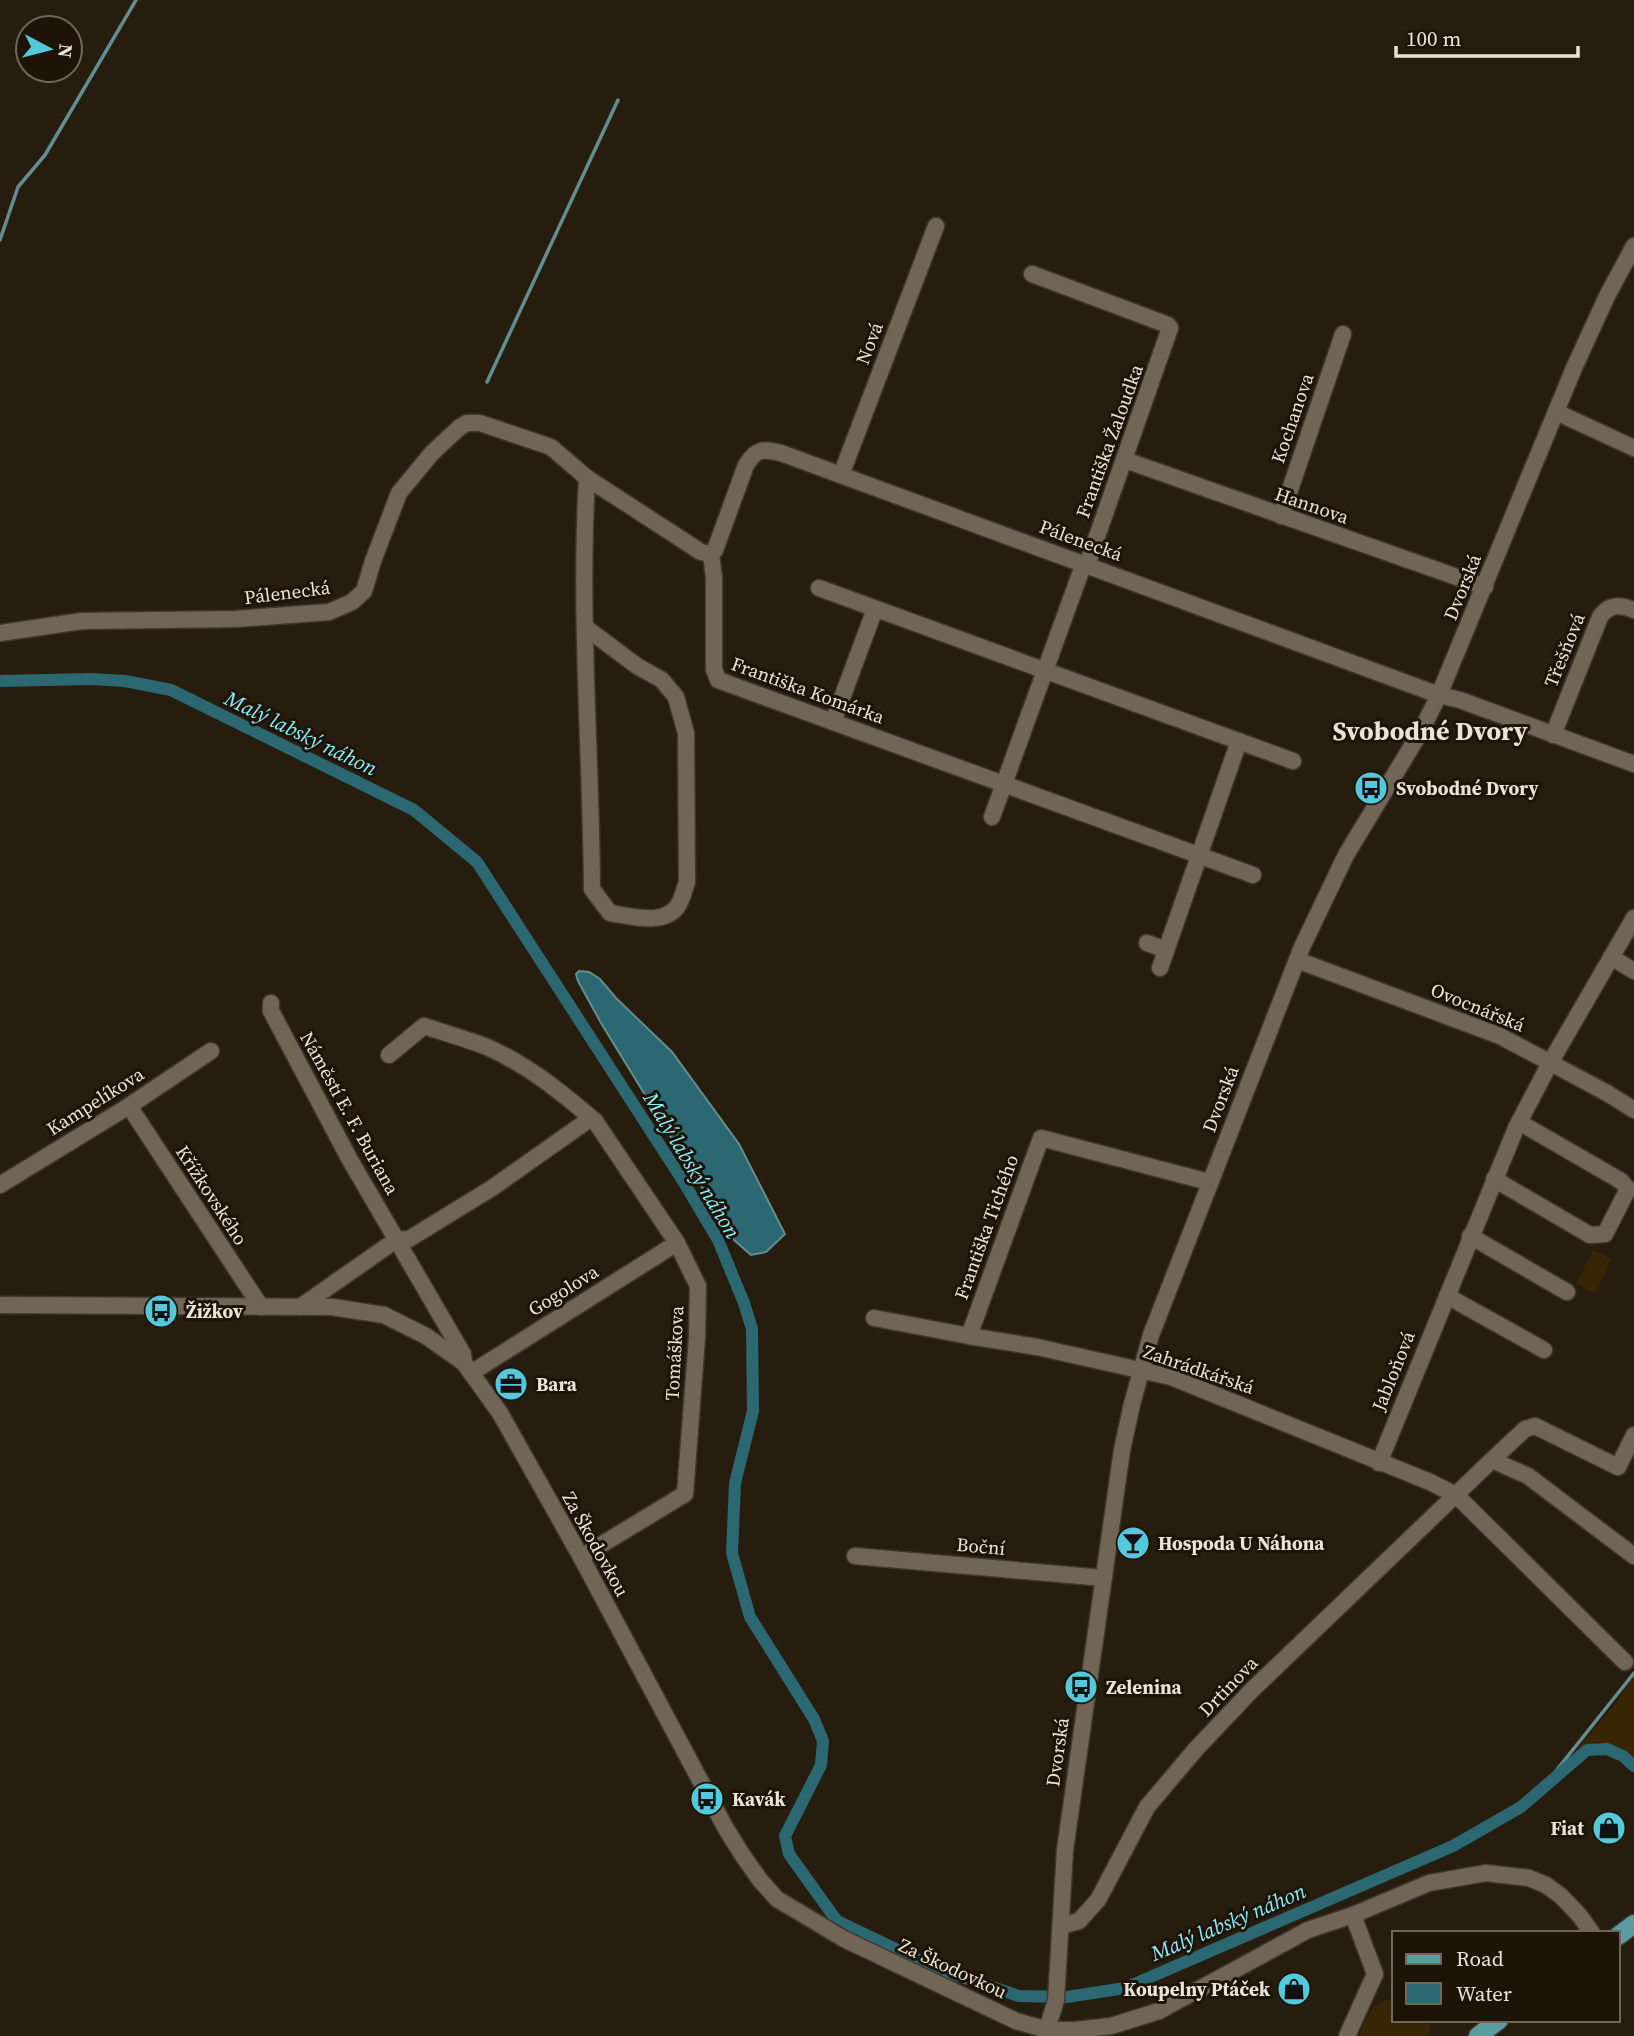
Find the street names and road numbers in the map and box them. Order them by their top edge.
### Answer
street label: Nová [849,318,889,368]
street label: Františka Žaloudka [1069,360,1149,521]
street label: Kochanova [1264,369,1320,467]
street label: Hannova [1272,480,1353,530]
street label: Pálenecká [1036,513,1126,567]
street label: Dvorská [1437,550,1487,624]
street label: Pálenecká [242,574,332,610]
street label: Třešňová [1537,609,1591,691]
street label: Františka Komárka [728,650,888,730]
street label: Ovocnářská [1427,976,1529,1038]
street label: Náměstí E. F. Buriana [294,1027,406,1200]
street label: Kampelíkova [41,1061,149,1141]
street label: Dvorská [1195,1062,1245,1136]
street label: Křížkovského [170,1140,254,1250]
street label: Františka Tichého [948,1151,1024,1303]
street label: Gogolova [523,1258,603,1322]
street label: Tomáškova [659,1305,689,1401]
street label: Jabloňová [1365,1327,1421,1416]
street label: Zahrádkářská [1140,1338,1258,1400]
street label: Za Škodovkou [556,1487,636,1601]
street label: Boční [956,1531,1007,1561]
street label: Drtinova [1193,1650,1263,1722]
street label: Dvorská [1039,1716,1075,1788]
street label: Za Škodovkou [895,1932,1011,2004]

